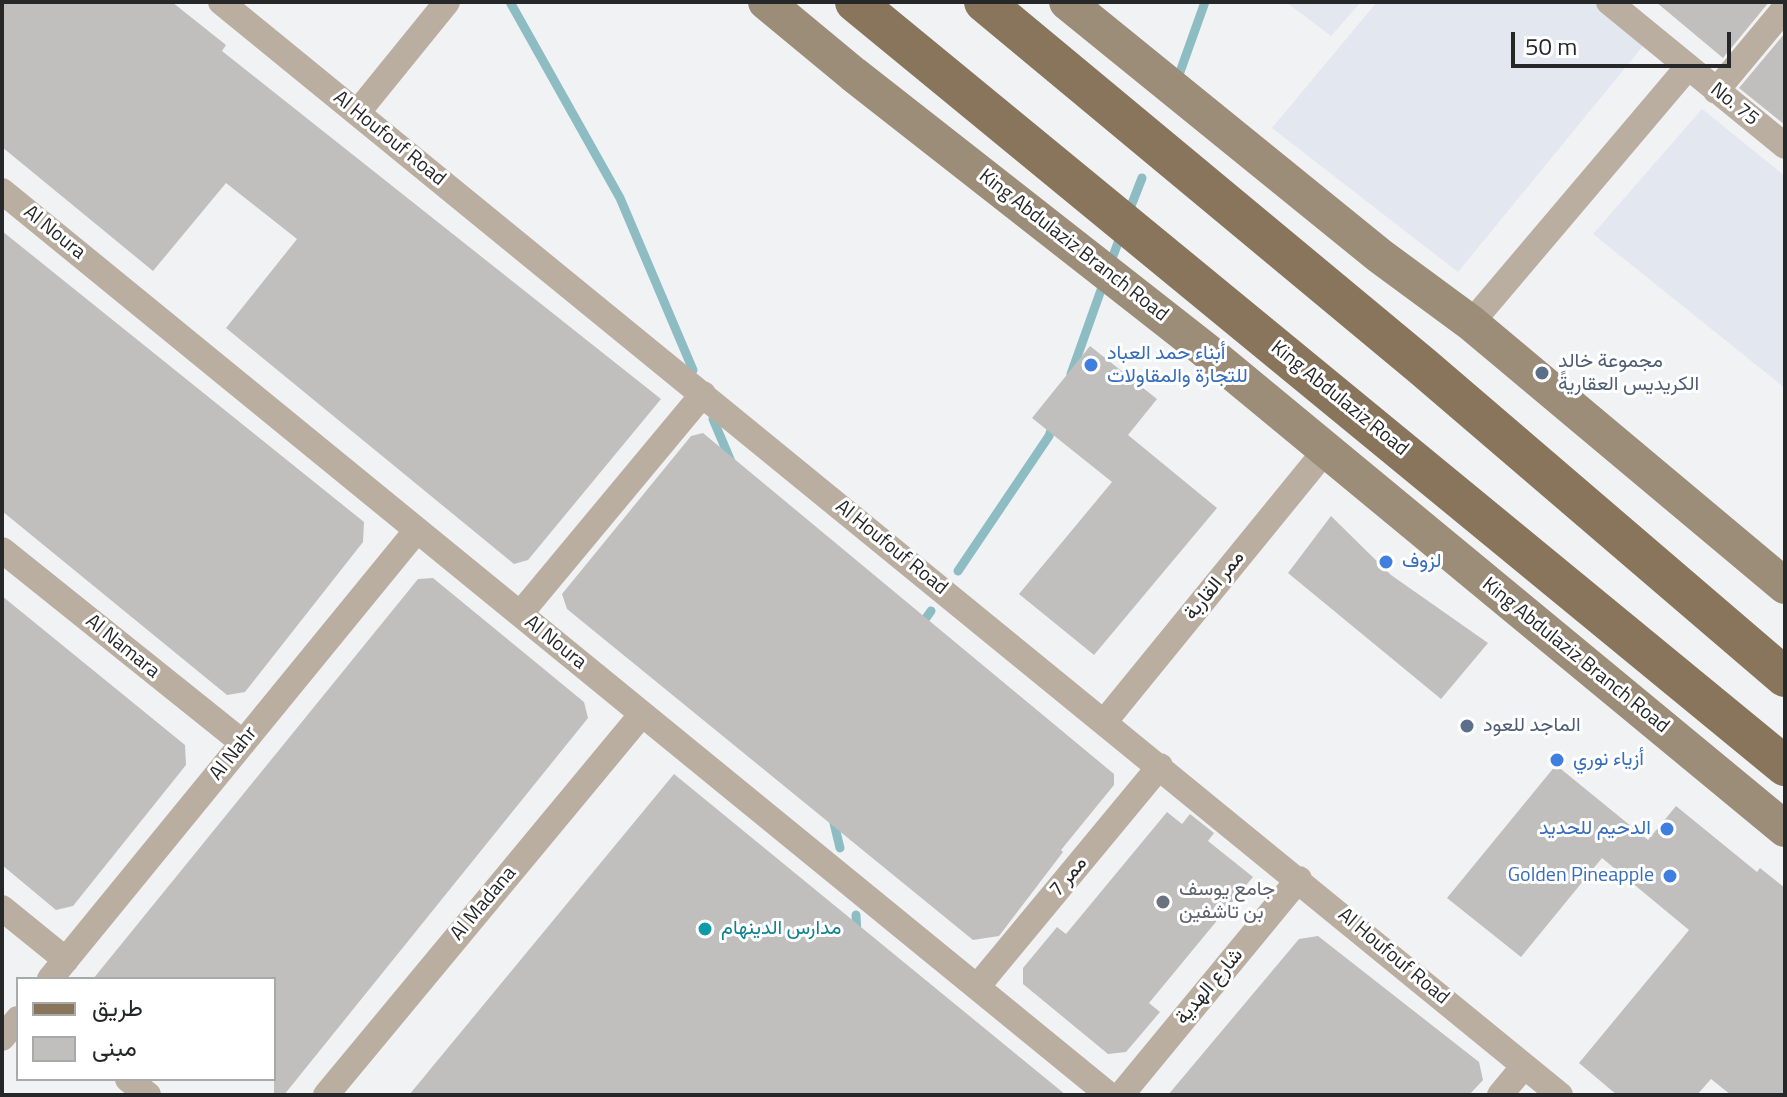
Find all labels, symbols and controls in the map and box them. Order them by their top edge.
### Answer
scale bar [1515,16,1735,66]
text: 50 m [1525,28,1577,64]
street label: No. 75 [1705,78,1763,132]
street label: Al Houfouf Road [328,86,450,192]
street label: King Abdulaziz Branch Road [974,165,1172,327]
street label: Al Noura [18,201,90,265]
street label: King Abdulaziz Road [1265,336,1413,462]
place label: أبناء حمد العباد للتجارة والمقاولات [1107,342,1248,389]
place label: مجموعة خالد الكريديس العقاريةً [1558,350,1699,397]
marker: أبناء حمد العباد للتجارة والمقاولات [1082,356,1100,374]
marker: مجموعة خالد الكريديس العقاريةً [1533,364,1551,382]
street label: Al Houfouf Road [830,495,952,601]
street label: ممر القاربة [1180,546,1250,626]
place label: لزوف [1402,550,1441,574]
marker: لزوف [1377,553,1395,571]
street label: King Abdulaziz Branch Road [1477,573,1673,739]
street label: Al Namara [80,610,164,684]
street label: Al Noura [519,611,591,675]
place label: الماجد للعود [1483,714,1581,738]
marker: الماجد للعود [1458,717,1476,735]
street label: Al Nahr [205,722,263,786]
place label: أزياء نوري [1573,748,1644,772]
marker: أزياء نوري [1548,751,1566,769]
place label: الدحيم للحديد [1539,817,1651,841]
marker: الدحيم للحديد [1658,820,1676,838]
street label: ممر 7 [1045,852,1093,902]
street label: Al Madana [446,862,522,946]
place label: Golden Pineapple [1508,864,1654,888]
marker: Golden Pineapple [1661,867,1679,885]
place label: جامع يوسف بن تاشفين [1179,878,1275,925]
marker: جامع يوسف بن تاشفين [1154,893,1172,911]
street label: Al Houfouf Road [1333,904,1453,1010]
place label: مدارس الدينهام [721,917,841,941]
marker: مدارس الدينهام [696,920,714,938]
street label: شارع الهدية [1171,944,1249,1030]
legend [16,977,276,1081]
text: طريق [92,989,143,1025]
text: مبنى [92,1029,137,1065]

